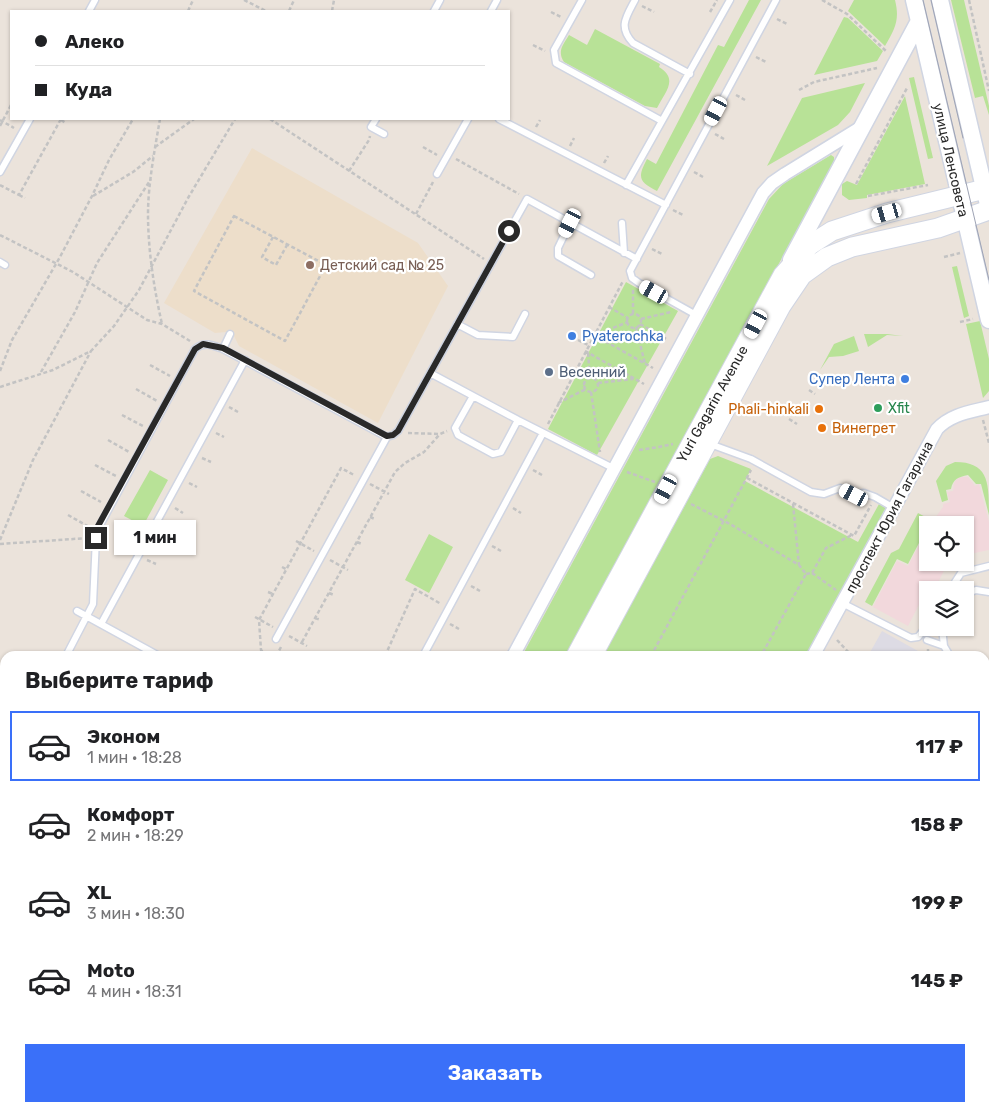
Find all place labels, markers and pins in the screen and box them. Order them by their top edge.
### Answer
place label: Детский сад № 25 [320,257,444,274]
marker: Детский сад № 25 [304,259,316,271]
place label: Pyaterochka [582,328,664,345]
marker: Pyaterochka [566,330,578,342]
place label: Весенний [559,364,626,381]
marker: Весенний [543,366,555,378]
place label: Супер Лента [809,371,895,388]
marker: Супер Лента [899,373,911,385]
place label: Xfit [888,400,910,417]
place label: Phali-hinkali [728,401,809,418]
marker: Xfit [872,402,884,414]
marker: Phali-hinkali [813,403,825,415]
place label: Винегрет [832,420,896,437]
marker: Винегрет [816,422,828,434]

